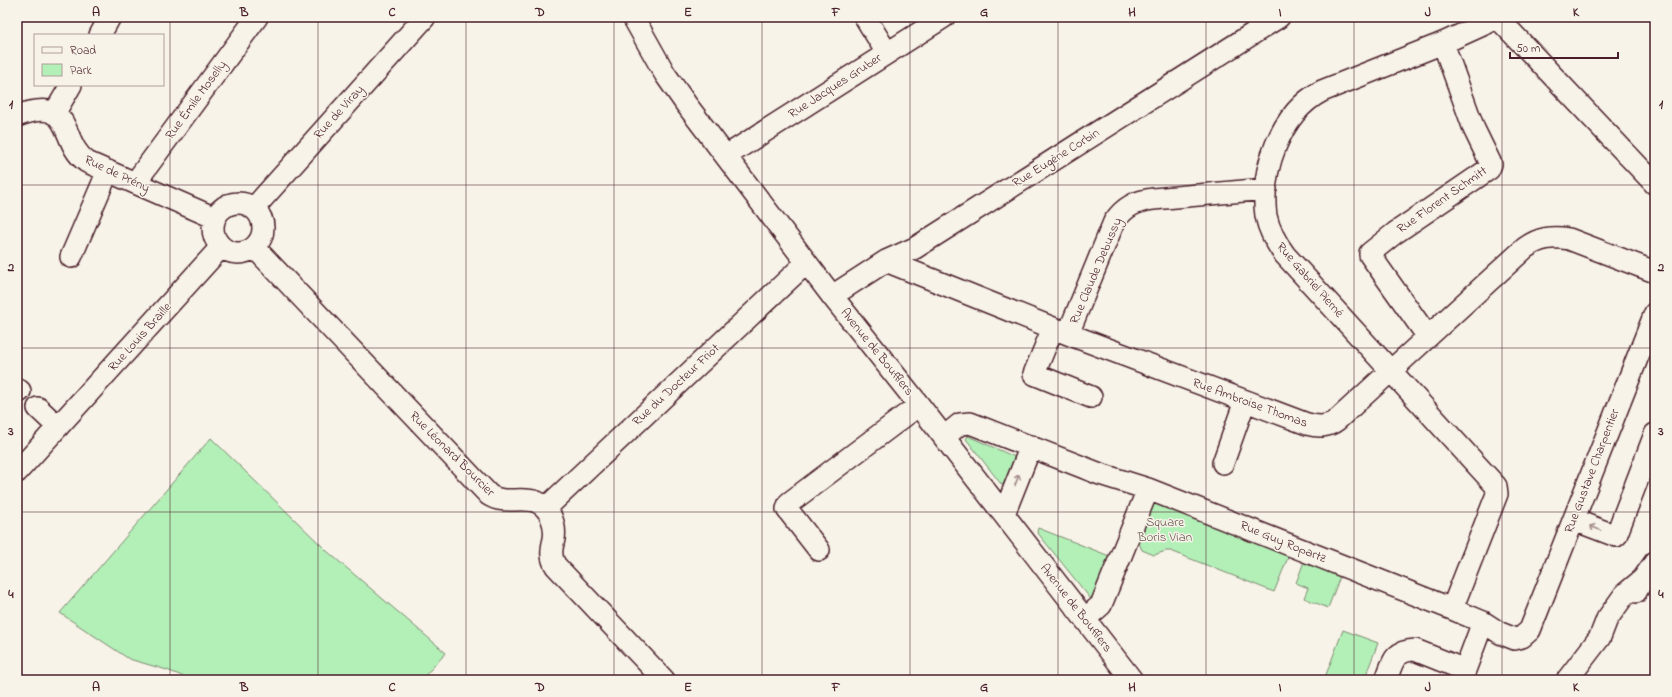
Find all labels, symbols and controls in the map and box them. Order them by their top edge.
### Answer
text: A [92,3,100,22]
text: B [239,3,249,22]
text: C [388,3,396,22]
text: D [534,3,545,22]
text: E [684,3,692,22]
text: F [831,3,841,22]
text: G [980,3,988,22]
text: H [1128,3,1136,22]
text: I [1278,3,1282,22]
text: J [1425,3,1431,22]
text: K [1573,3,1580,22]
legend [34,34,164,86]
scale bar [1510,34,1618,60]
text: 50 m [1516,40,1540,58]
text: Road [70,42,96,60]
street label: Rue Jacques Gruber [785,48,886,123]
street label: Rue Émile Moselly [161,56,232,144]
text: Park [70,62,92,80]
street label: Rue de Viray [309,81,369,144]
text: 1 [9,95,14,114]
text: 1 [1659,95,1664,114]
street label: Rue Eugène Corbin [1009,124,1104,193]
street label: Rue de Prény [81,151,153,198]
street label: Rue Florent Schmitt [1393,161,1492,238]
street label: Rue Claude Debussy [1065,215,1128,328]
street label: Rue Gabriel Pierné [1272,238,1348,322]
text: 2 [7,258,15,277]
text: 2 [1657,258,1665,277]
street label: Rue Louis Braille [104,298,176,376]
street label: Avenue de Boufflers [836,304,919,400]
street label: Rue du Docteur Friot [628,339,724,431]
street label: Rue Ambroise Thomas [1190,373,1311,433]
street label: Rue Gustave Charpentier [1559,405,1625,536]
street label: Rue Léonard Bourcier [405,407,500,502]
text: 3 [7,422,14,441]
text: 3 [1657,422,1664,441]
one-way arrow [1014,475,1022,487]
park label: Square Boris Vian [1137,513,1192,547]
street label: Rue Guy Ropartz [1237,516,1330,569]
one-way arrow [1589,523,1601,531]
street label: Avenue de Boufflers [1035,560,1117,657]
text: 4 [7,585,14,604]
text: 4 [1657,585,1664,604]
text: A [92,678,100,697]
text: B [239,678,249,697]
text: C [388,678,396,697]
text: D [534,678,545,697]
text: E [684,678,692,697]
text: F [831,678,841,697]
text: G [980,678,988,697]
text: H [1128,678,1136,697]
text: I [1278,678,1282,697]
text: J [1425,678,1431,697]
text: K [1573,678,1580,697]

